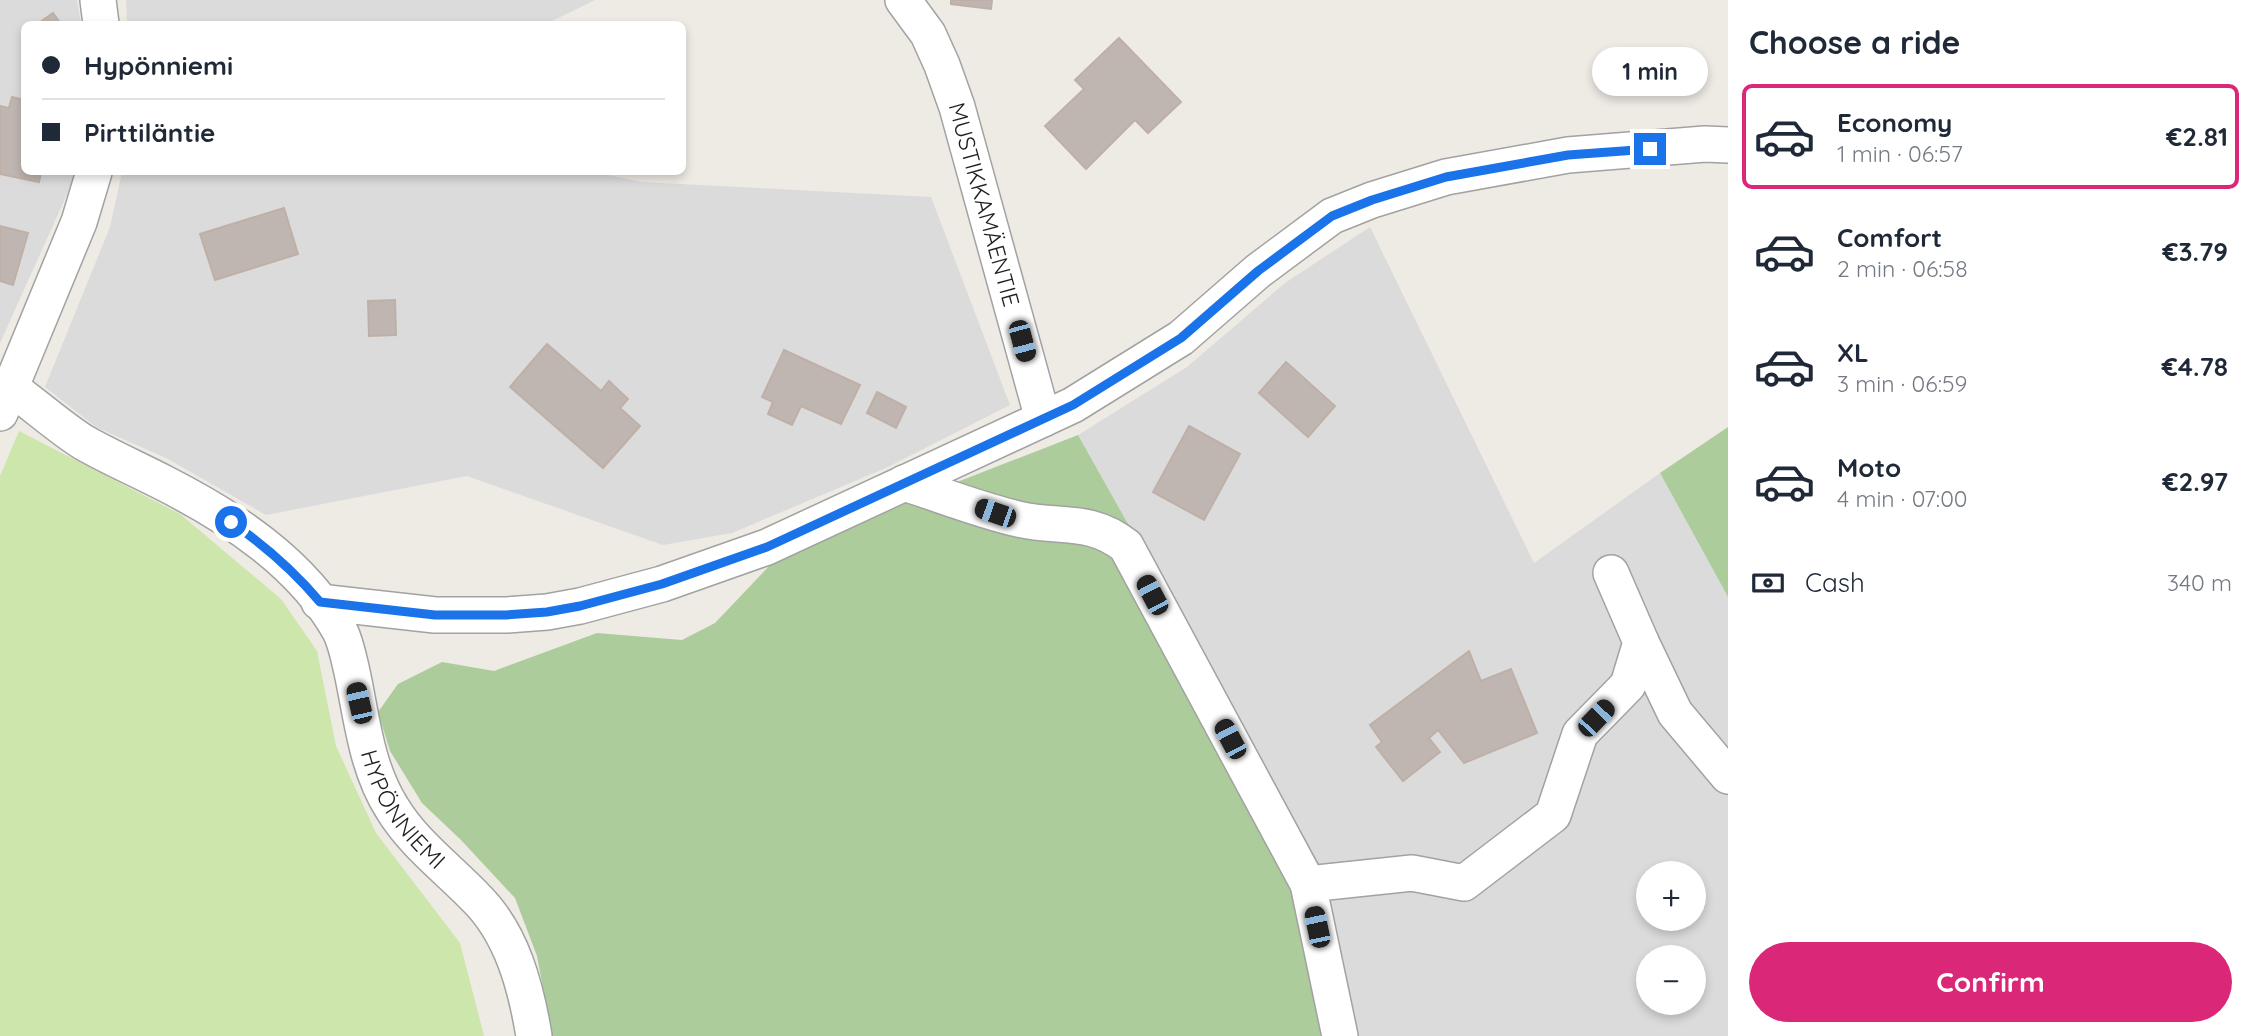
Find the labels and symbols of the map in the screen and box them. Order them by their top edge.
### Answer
callout: 1 min [1592,47,1708,96]
street label: MUSTIKKAMÄENTIE [942,99,1026,310]
route end [1634,133,1666,165]
car [1007,318,1038,364]
car [972,496,1019,530]
route start [215,506,247,538]
car [1133,572,1172,618]
car [345,680,374,726]
car [1574,696,1619,740]
car [1211,716,1250,762]
street label: HYPÖNNIEMI [355,746,452,875]
car [1303,904,1332,950]

